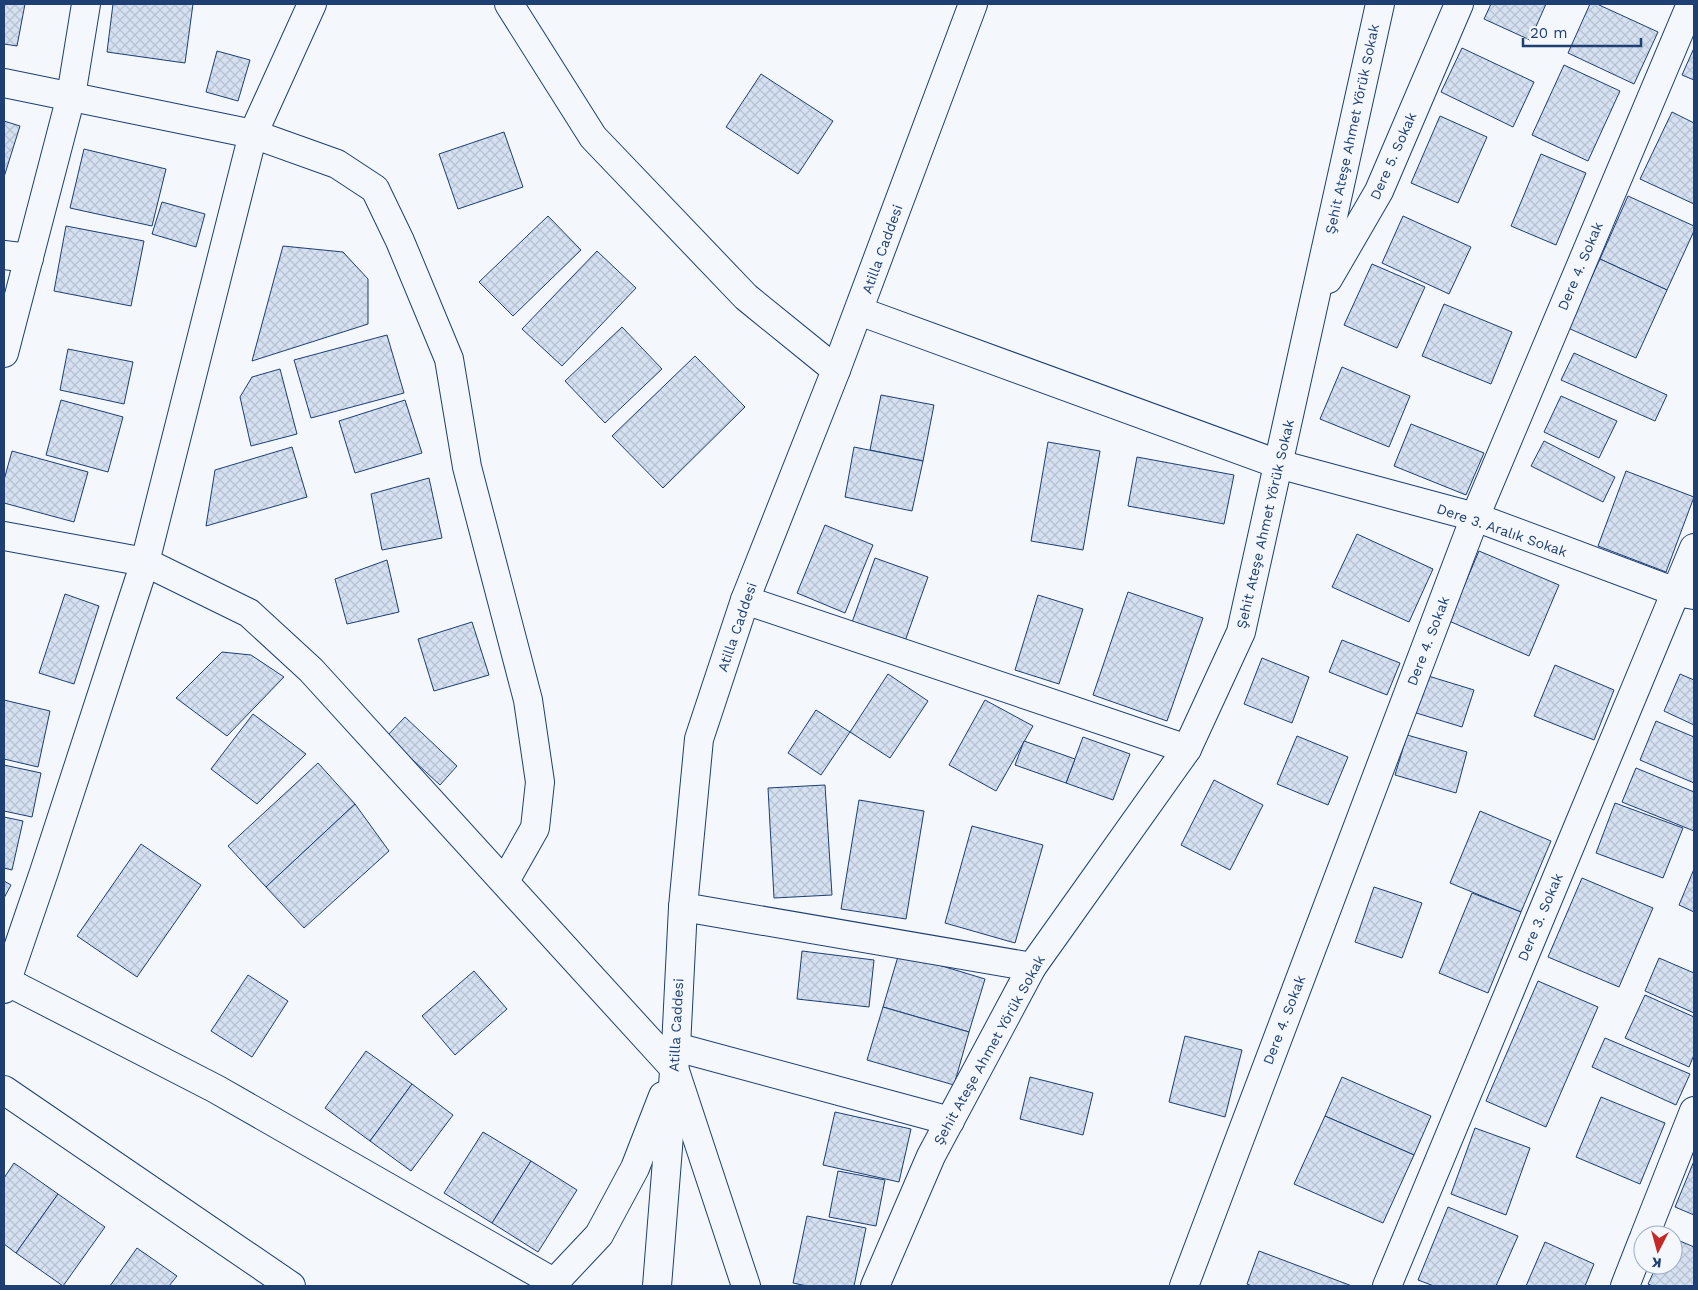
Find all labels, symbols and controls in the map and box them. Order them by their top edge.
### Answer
scale bar [1523,15,1640,47]
street label: Şehit Ateşe Ahmet Yörük Sokak [1322,23,1382,235]
text: 20 m [1530,24,1568,42]
street label: Dere 5. Sokak [1367,110,1419,202]
street label: Atilla Caddesi [858,202,906,296]
street label: Dere 4. Sokak [1554,219,1606,313]
street label: Şehit Ateşe Ahmet Yörük Sokak [1233,418,1297,630]
street label: Dere 3. Aralık Sokak [1435,500,1569,560]
street label: Atilla Caddesi [714,580,760,674]
street label: Dere 4. Sokak [1404,594,1452,688]
street label: Dere 3. Sokak [1514,870,1566,963]
street label: Şehit Ateşe Ahmet Yörük Sokak [930,952,1048,1148]
street label: Dere 4. Sokak [1260,973,1308,1067]
street label: Atilla Caddesi [666,978,686,1072]
north arrow [1633,1225,1683,1275]
text: K [1651,1254,1662,1271]

